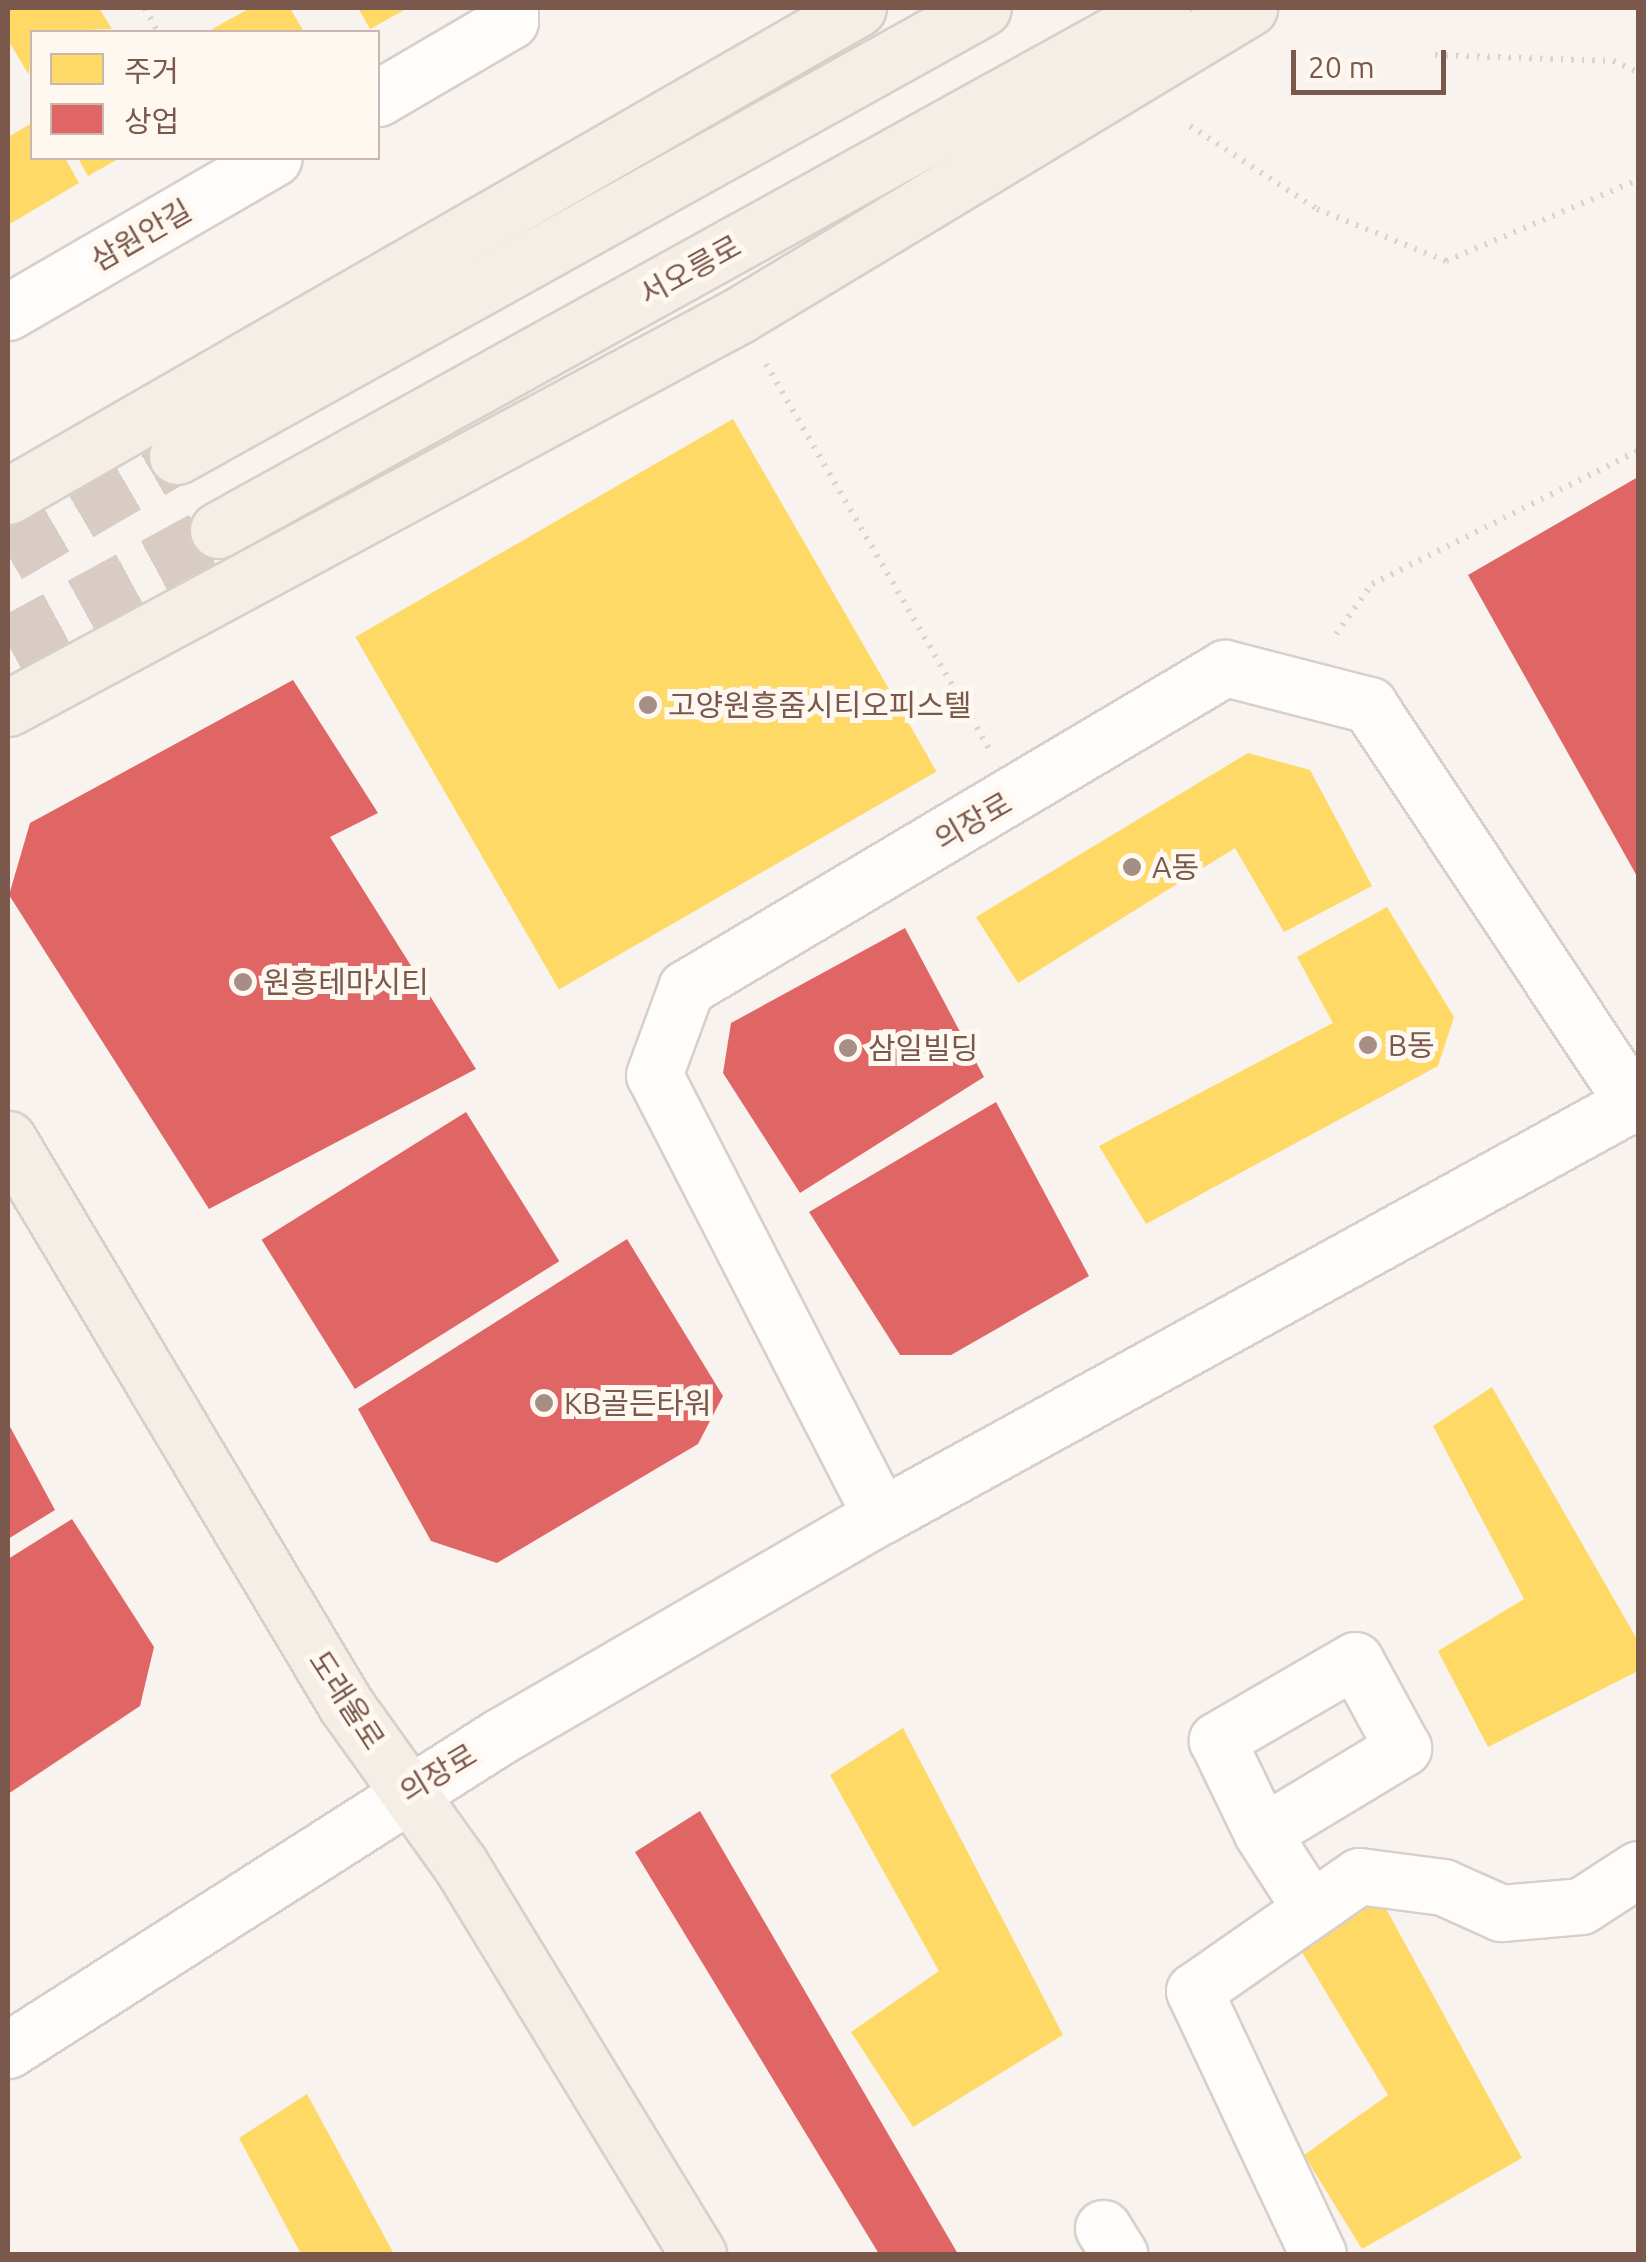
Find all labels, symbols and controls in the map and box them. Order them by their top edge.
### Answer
legend [30,30,380,160]
scale bar [1296,30,1451,92]
text: 20 m [1308,50,1375,84]
text: 주거 [124,54,179,88]
text: 상업 [124,104,179,138]
street label: 삼원안길 [84,192,198,278]
street label: 서오릉로 [633,227,747,313]
place label: 고양원흥줌시티오피스텔 [668,687,972,723]
marker: 고양원흥줌시티오피스텔 [637,694,659,716]
street label: 의장로 [928,785,1018,857]
place label: A동 [1152,849,1199,885]
marker: A동 [1121,856,1143,878]
place label: 원흥테마시티 [263,964,429,1000]
marker: 원흥테마시티 [232,971,254,993]
place label: B동 [1388,1027,1435,1063]
place label: 삼일빌딩 [868,1030,978,1066]
marker: B동 [1357,1034,1379,1056]
marker: 삼일빌딩 [837,1037,859,1059]
place label: KB골든타워 [564,1385,712,1421]
marker: KB골든타워 [533,1392,555,1414]
street label: 도래울로 [302,1644,392,1756]
street label: 의장로 [393,1736,483,1810]

